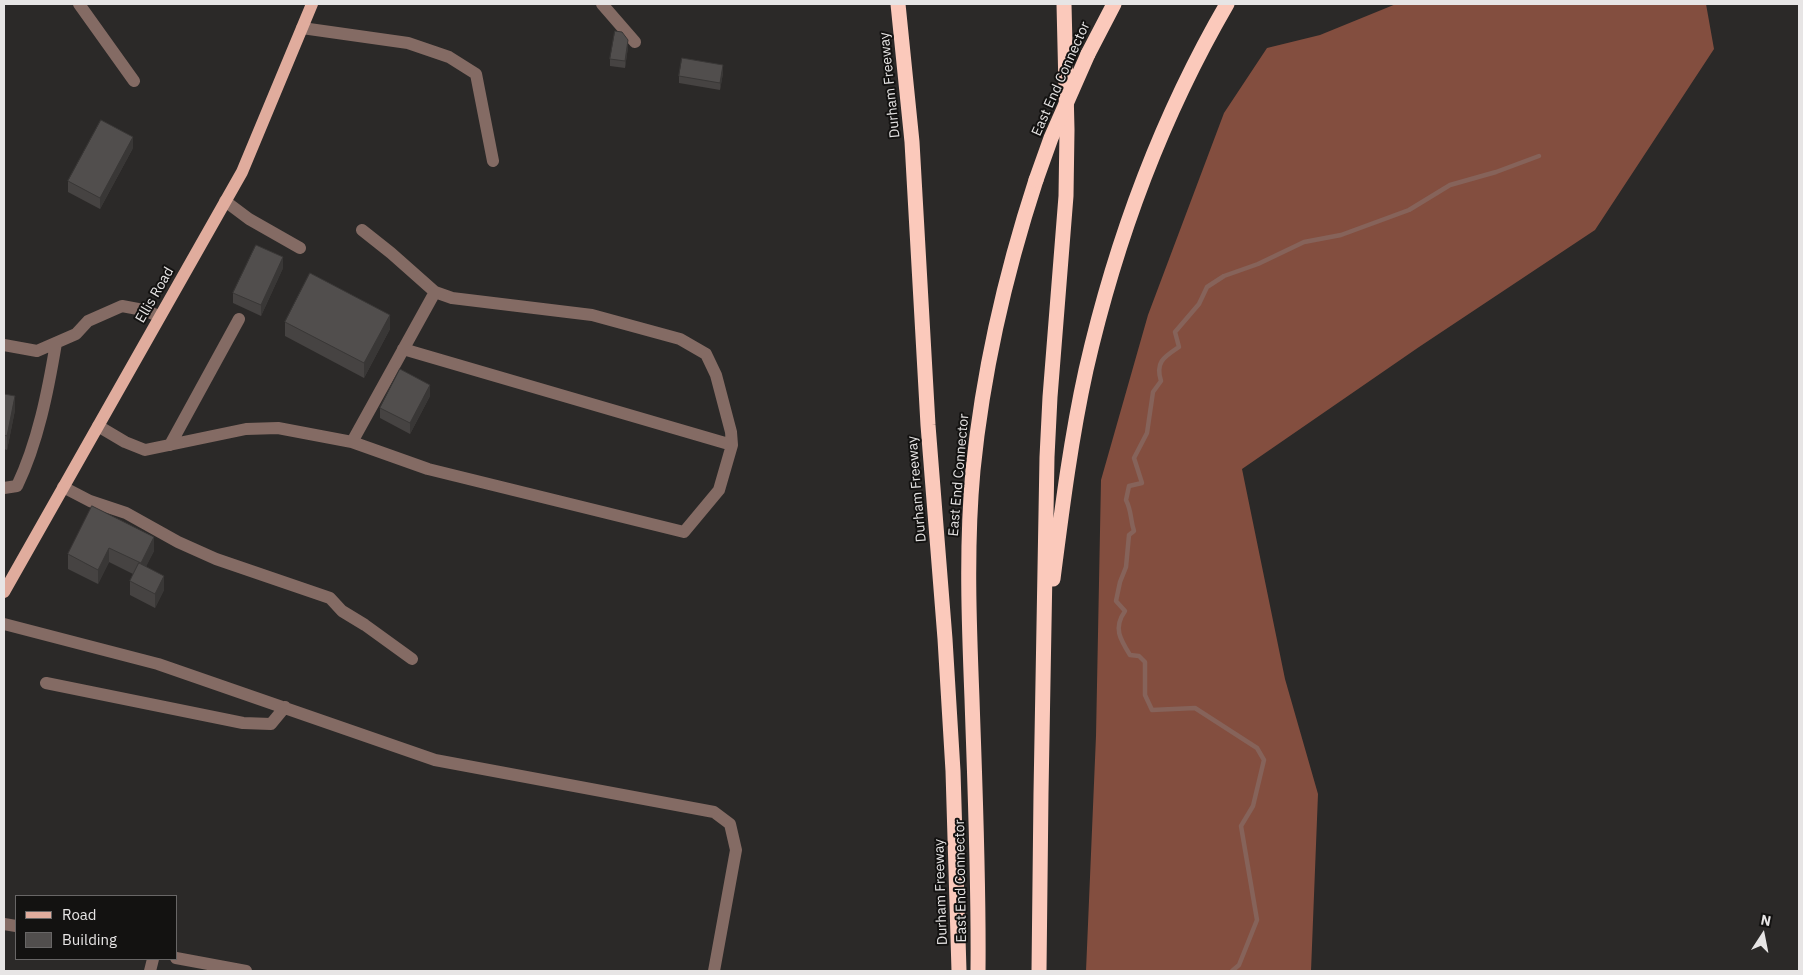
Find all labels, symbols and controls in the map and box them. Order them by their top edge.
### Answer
street label: East End Connector [1028,19,1094,139]
street label: Durham Freeway [876,31,904,139]
street label: Ellis Road [132,264,178,326]
street label: East End Connector [945,413,973,537]
street label: Durham Freeway [904,435,930,543]
street label: East End Connector [952,819,970,943]
street label: Durham Freeway [931,839,951,945]
legend [15,895,178,960]
text: Road [62,905,97,924]
north arrow [1738,910,1788,960]
text: N [1759,910,1773,930]
text: Building [62,930,117,949]

